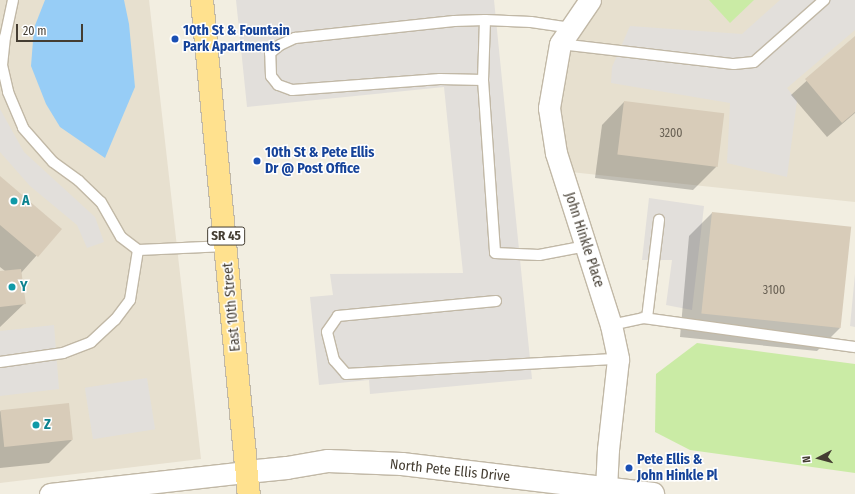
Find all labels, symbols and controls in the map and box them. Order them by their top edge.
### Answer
scale bar [18,16,85,42]
place label: 10th St & Fountain Park Apartments [183,23,290,56]
text: 20 m [23,24,47,38]
marker: 10th St & Fountain Park Apartments [170,34,180,44]
house number: 3200 [659,127,683,141]
place label: 10th St & Pete Ellis Dr @ Post Office [265,145,374,178]
marker: 10th St & Pete Ellis Dr @ Post Office [252,156,262,166]
street label: John Hinkle Place [561,190,607,290]
place label: A [22,193,30,209]
marker: A [9,196,19,206]
road number: SR 45 [207,225,245,247]
street label: East 10th Street [220,262,244,352]
place label: Y [20,279,28,295]
marker: Y [7,282,17,292]
house number: 3100 [763,284,785,298]
place label: Z [44,417,51,433]
marker: Z [31,420,41,430]
north arrow [799,438,839,478]
place label: Pete Ellis & John Hinkle Pl [637,452,718,484]
text: N [800,455,813,463]
street label: North Pete Ellis Drive [389,456,511,486]
marker: Pete Ellis & John Hinkle Pl [624,463,634,473]

